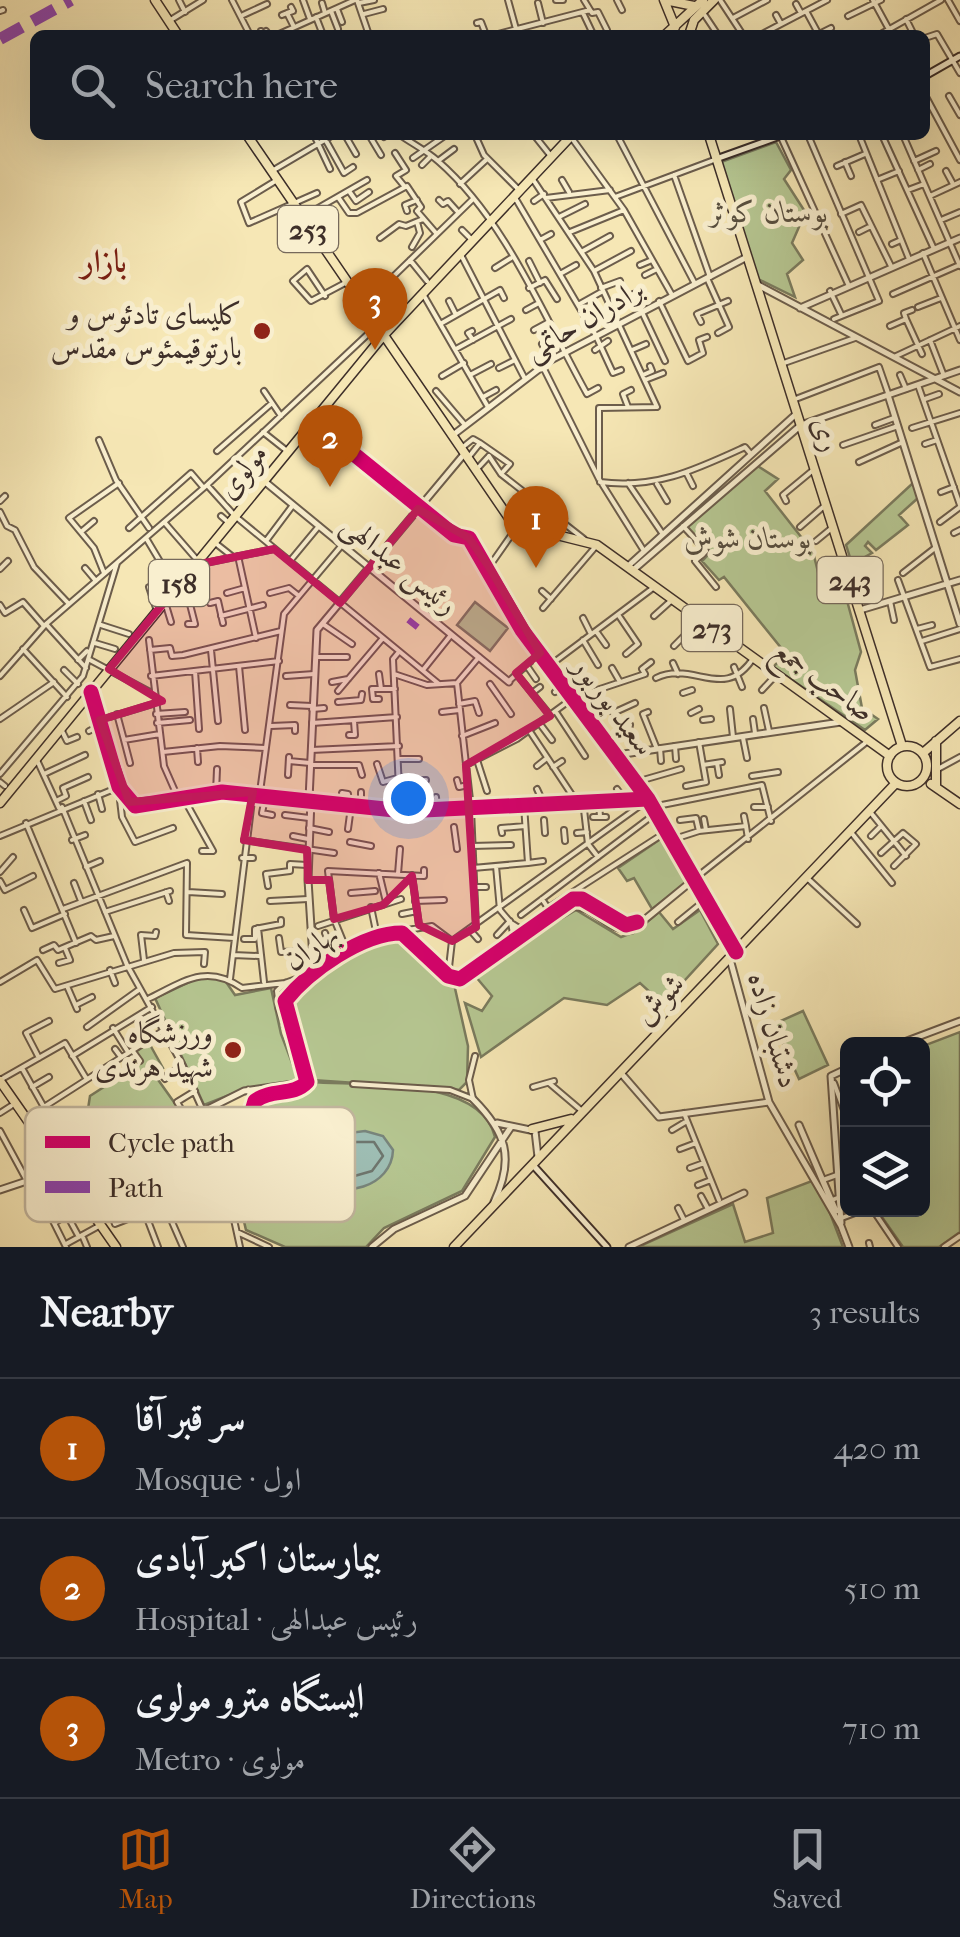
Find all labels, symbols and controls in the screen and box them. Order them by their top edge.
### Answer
search box [30,30,930,140]
icon: search [65,58,120,113]
text: Search here [145,63,338,108]
park label: بوستان کوثر [707,195,829,231]
road number: 253 [278,206,338,252]
district label: بازار [78,243,127,280]
pin: 3 [342,268,408,350]
street label: برادران حاتمی [518,271,651,369]
place label: کلیسای تادئوس و بارتوقیمئوس مقدس [51,297,242,367]
marker: کلیسای تادئوس و بارتوقیمئوس مقدس [251,320,273,342]
pin: 2 [298,404,362,487]
street label: ری [804,412,849,456]
street label: مولوی [210,437,276,506]
pin: 1 [504,486,568,568]
street label: رئیس عبدالهی [333,507,465,623]
park label: بوستان شوش [684,521,812,557]
road number: 243 [818,557,882,603]
road number: 158 [149,560,209,606]
road number: 273 [682,605,742,651]
street label: صاحب جمع [761,632,881,736]
street label: سعید بوربور [563,648,662,763]
your location [383,773,434,824]
street label: بهاران [277,916,346,979]
street label: شوش [627,967,693,1033]
street label: دشتبان زاده [740,968,807,1092]
place label: ورزشگاه شهید هرندی [95,1014,213,1086]
map controls [840,1037,930,1217]
button: locate [840,1037,930,1127]
marker: ورزشگاه شهید هرندی [222,1039,244,1061]
legend [25,1107,355,1222]
text: Cycle path [108,1126,235,1159]
button: layers [840,1127,930,1217]
text: Path [108,1171,164,1204]
text: Nearby [40,1288,172,1337]
text: 3 results [809,1294,920,1331]
text: سر قبر آقا [135,1395,246,1440]
text: 1 [67,1430,78,1467]
text: 420 m [834,1430,920,1467]
text: Mosque · اول [135,1461,302,1498]
text: بیمارستان اکبر آبادی [135,1535,381,1580]
text: 2 [64,1570,81,1607]
text: 510 m [844,1570,920,1607]
text: Hospital · رئیس عبدالهی [135,1601,418,1638]
text: ایستگاه مترو مولوی [135,1675,365,1720]
text: 3 [66,1710,79,1747]
text: 710 m [842,1710,920,1747]
text: Metro · مولوی [135,1741,306,1778]
tab: Map [118,1822,173,1915]
tab: Directions [410,1822,536,1915]
tab: Saved [772,1822,842,1915]

